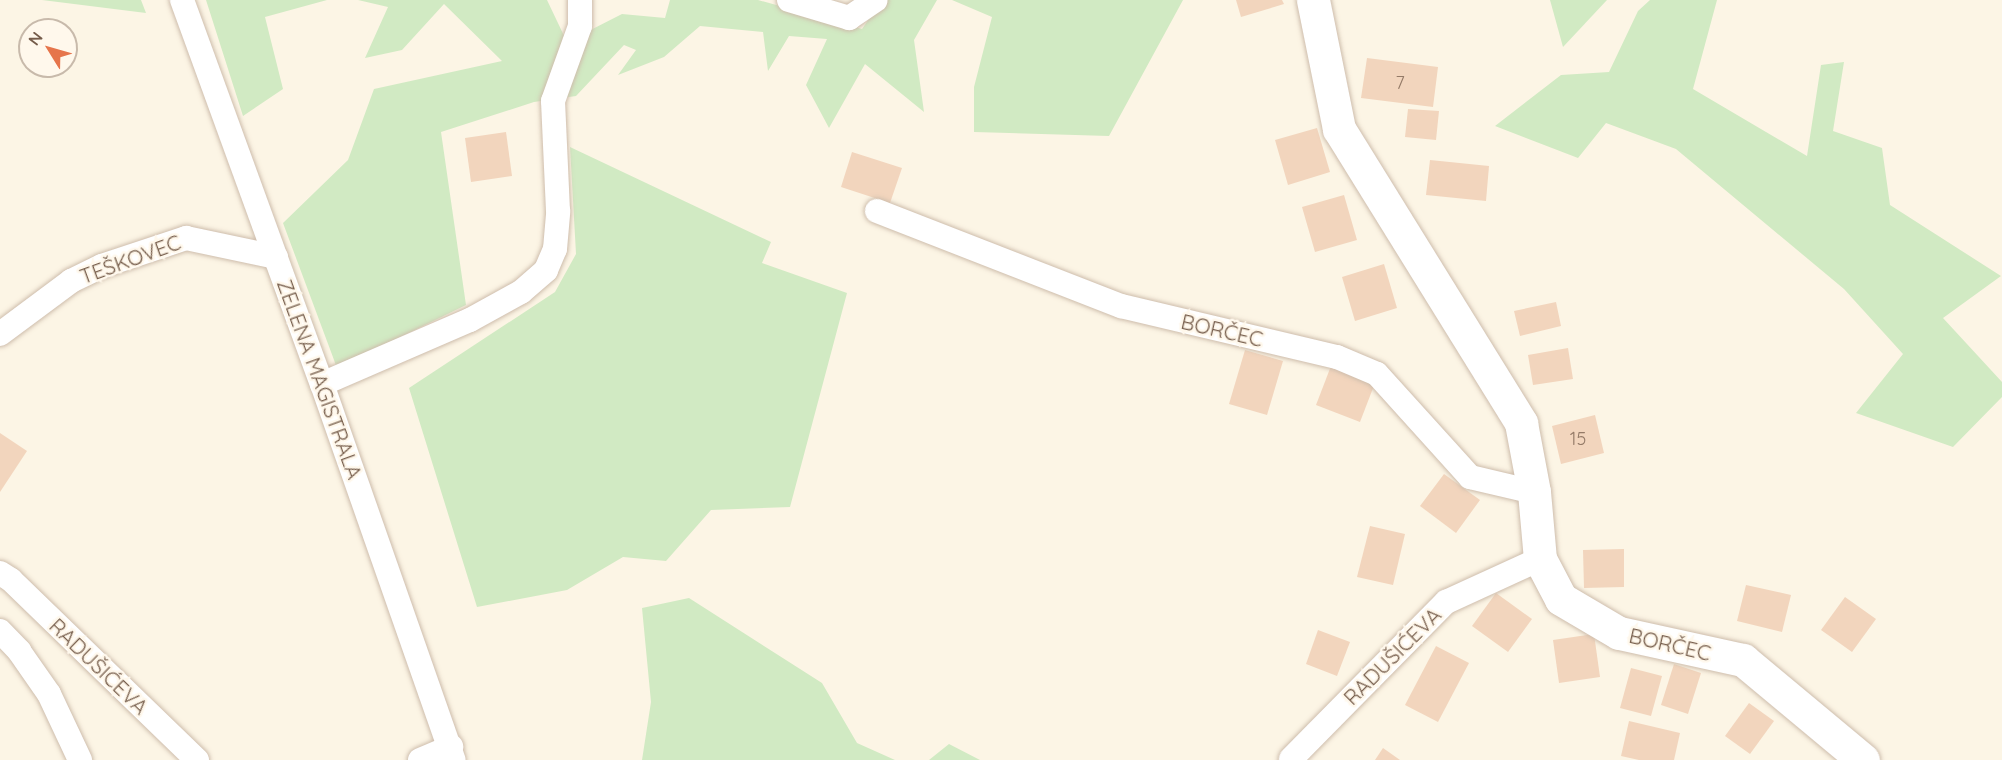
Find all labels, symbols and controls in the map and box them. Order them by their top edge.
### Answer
north arrow [18,18,78,78]
text: N [24,28,47,49]
house number: 7 [1395,72,1405,94]
street label: TEŠKOVEC [76,229,184,289]
street label: ZELENA MAGISTRALA [272,276,368,482]
street label: BORČEC [1179,308,1265,352]
house number: 15 [1570,428,1586,450]
street label: RADUŠIĆEVA [1338,602,1446,710]
street label: RADUŠIĆEVA [44,613,154,719]
street label: BORČEC [1627,622,1713,666]

